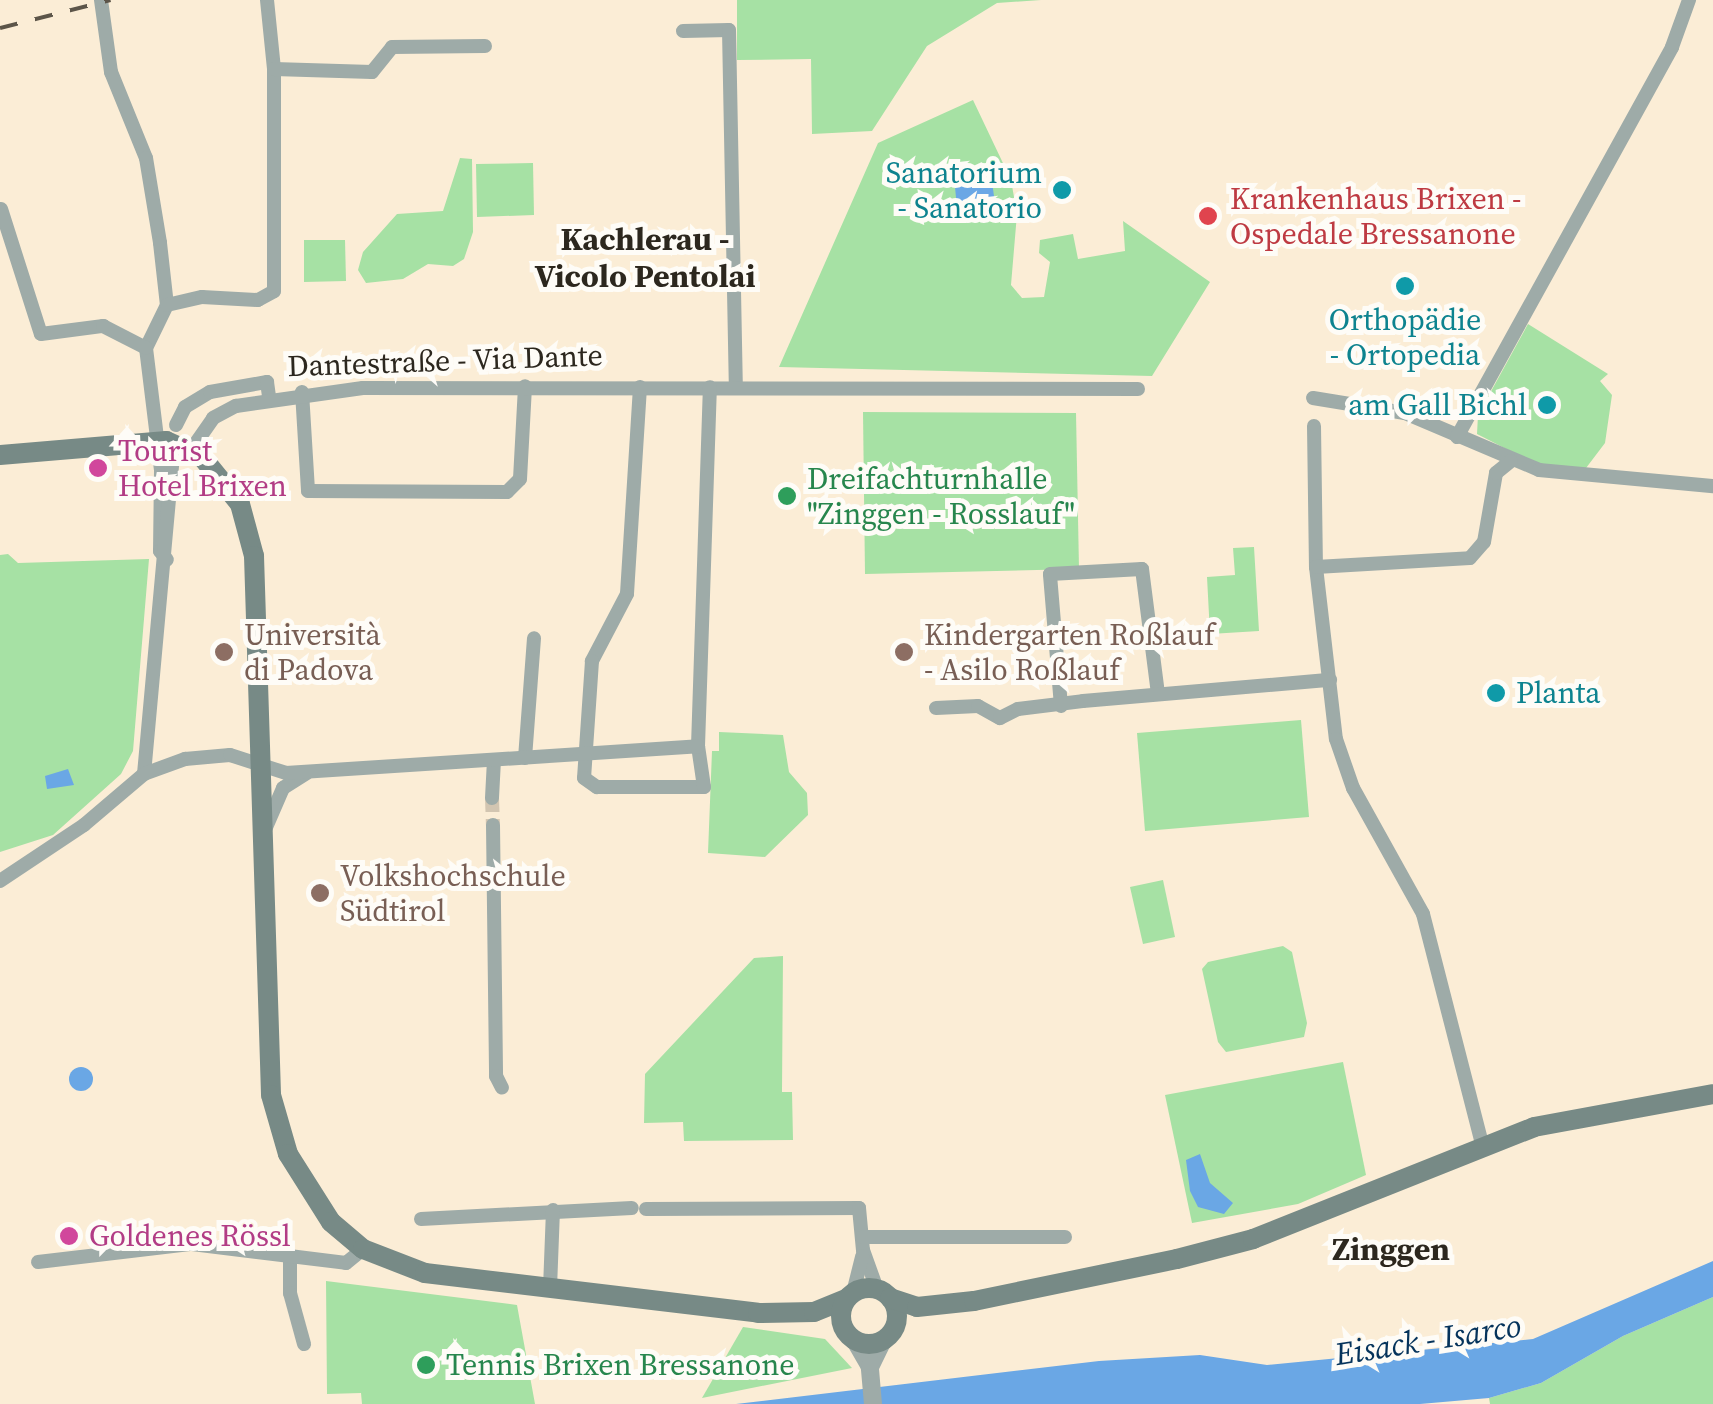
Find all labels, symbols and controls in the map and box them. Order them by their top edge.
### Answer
place label: Sanatorium - Sanatorio [886,155,1042,226]
marker: Sanatorium - Sanatorio [1051,179,1073,201]
place label: Krankenhaus Brixen - Ospedale Bressanone [1230,181,1521,252]
marker: Krankenhaus Brixen - Ospedale Bressanone [1195,203,1221,229]
district label: Kachlerau - Vicolo Pentolai [534,221,756,296]
marker: Orthopädie - Ortopedia [1394,275,1416,297]
place label: Orthopädie - Ortopedia [1329,302,1481,372]
street label: Dantestraße - Via Dante [286,337,604,385]
place label: am Gall Bichl [1348,387,1527,423]
marker: am Gall Bichl [1536,394,1558,416]
place label: Tourist Hotel Brixen [118,433,287,504]
marker: Tourist Hotel Brixen [87,457,109,479]
place label: Dreifachturnhalle "Zinggen - Rosslauf" [807,461,1075,532]
marker: Dreifachturnhalle "Zinggen - Rosslauf" [776,485,798,507]
place label: Università di Padova [244,617,381,688]
place label: Kindergarten Roßlauf - Asilo Roßlauf [924,617,1215,688]
marker: Università di Padova [213,641,235,663]
marker: Kindergarten Roßlauf - Asilo Roßlauf [893,641,915,663]
place label: Planta [1516,675,1600,711]
marker: Planta [1485,682,1507,704]
place label: Volkshochschule Südtirol [340,858,566,928]
marker: Volkshochschule Südtirol [309,882,331,904]
place label: Goldenes Rössl [89,1218,291,1254]
marker: Goldenes Rössl [58,1225,80,1247]
district label: Zinggen [1332,1230,1450,1268]
water label: Eisack - Isarco [1332,1306,1524,1374]
place label: Tennis Brixen Bressanone [446,1347,795,1383]
marker: Tennis Brixen Bressanone [415,1354,437,1376]

